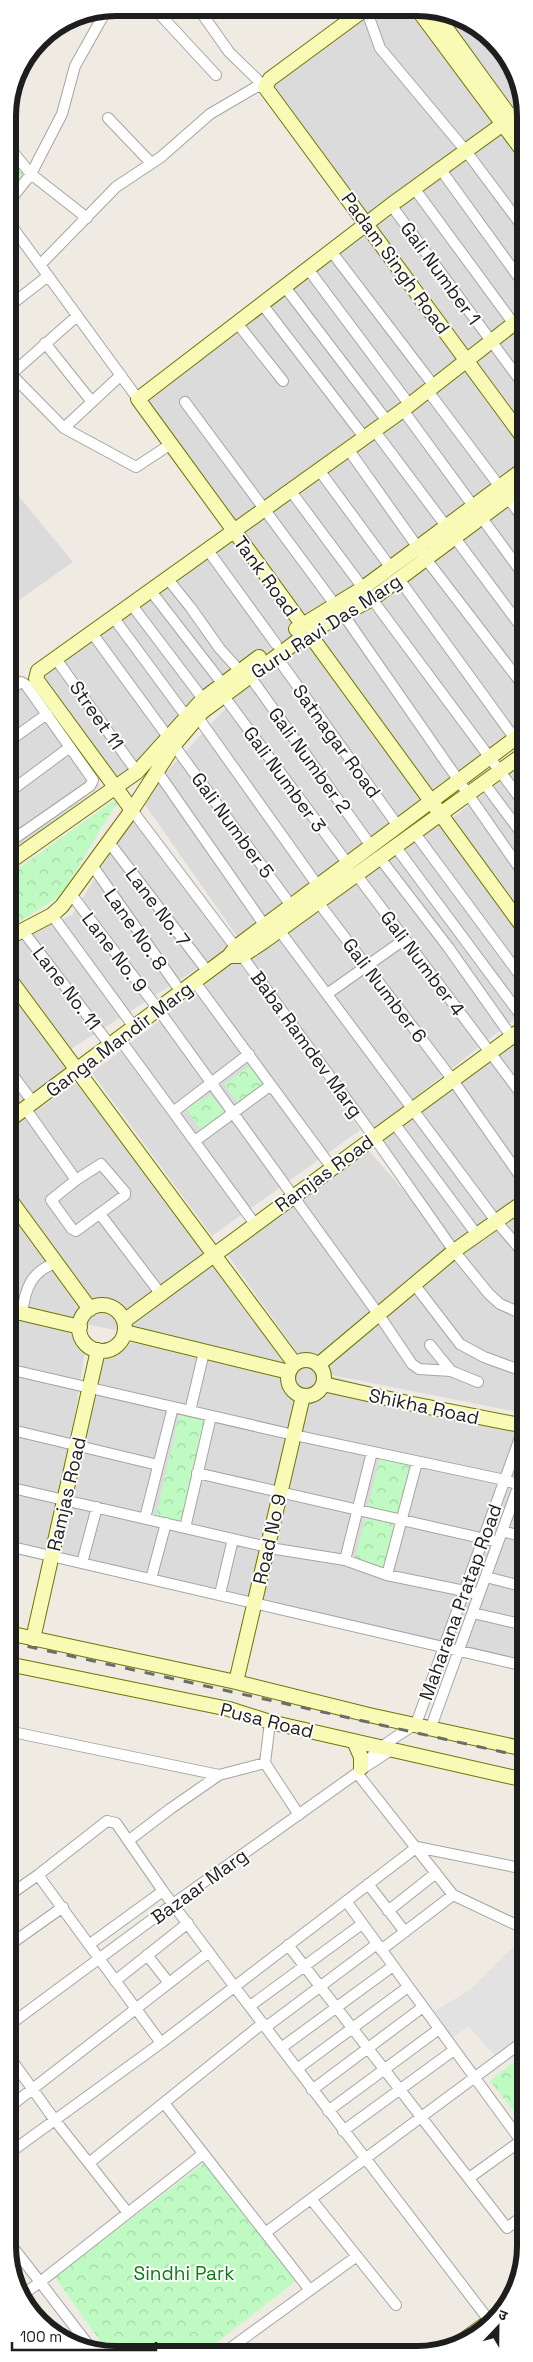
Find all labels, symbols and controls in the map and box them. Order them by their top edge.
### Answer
street label: Padam Singh Road [336,187,456,339]
street label: Gali Number 1 [395,217,486,330]
street label: Tank Road [228,531,303,622]
street label: Guru Ravi Das Marg [246,568,406,684]
street label: Street 11 [64,676,129,755]
street label: Satnagar Road [287,679,386,803]
street label: Gali Number 2 [263,702,357,818]
street label: Gali Number 3 [238,721,332,837]
street label: Gali Number 5 [186,767,279,883]
street label: Lane No. 7 [120,863,196,952]
street label: Lane No. 8 [98,884,173,975]
street label: Gali Number 4 [375,906,470,1021]
street label: Lane No. 9 [76,907,153,997]
street label: Gali Number 6 [337,933,432,1048]
street label: Lane No. 11 [27,942,106,1035]
street label: Baba Ramdev Marg [245,966,368,1123]
street label: Ganga Mandir Marg [41,976,198,1103]
street label: Ramjas Road [270,1129,379,1218]
street label: Shikha Road [366,1383,481,1430]
street label: Ramjas Road [41,1435,92,1554]
street label: Road No 9 [247,1491,292,1587]
street label: Maharana Pratap Road [413,1501,508,1704]
street label: Pusa Road [218,1697,316,1744]
street label: Bazaar Marg [146,1843,253,1930]
park label: Sindhi Park [134,2261,234,2286]
north arrow [473,2302,523,2352]
text: उ [496,2305,511,2325]
scale bar [12,2320,156,2352]
text: 100 m [20,2327,62,2346]

